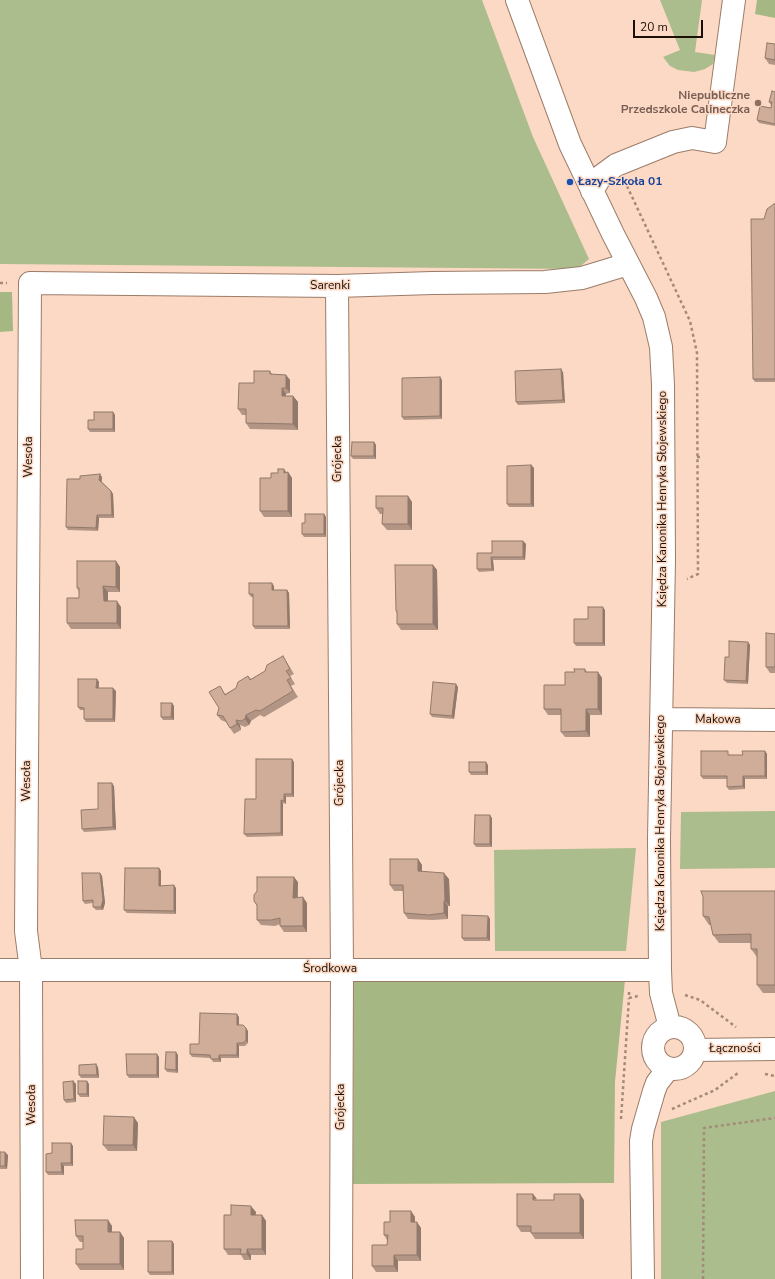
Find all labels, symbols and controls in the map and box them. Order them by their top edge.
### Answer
scale bar [635,12,705,38]
text: 20 m [640,19,668,35]
place label: Niepubliczne Przedszkole Calineczka [621,89,750,117]
marker: Niepubliczne Przedszkole Calineczka [753,98,763,108]
place label: Łazy-Szkoła 01 [578,175,662,189]
marker: Łazy-Szkoła 01 [565,177,575,187]
street label: Sarenki [310,279,350,293]
street label: Księdza Kanonika Henryka Słojewskiego [656,391,670,607]
street label: Wesoła [22,436,36,478]
street label: Grójecka [331,436,345,482]
street label: Makowa [695,713,741,727]
street label: Księdza Kanonika Henryka Słojewskiego [654,715,668,931]
street label: Wesoła [20,760,34,802]
street label: Grójecka [333,760,347,806]
street label: Środkowa [303,962,357,976]
street label: Łączności [709,1042,761,1056]
street label: Wesoła [25,1084,39,1126]
street label: Grójecka [334,1084,348,1130]

